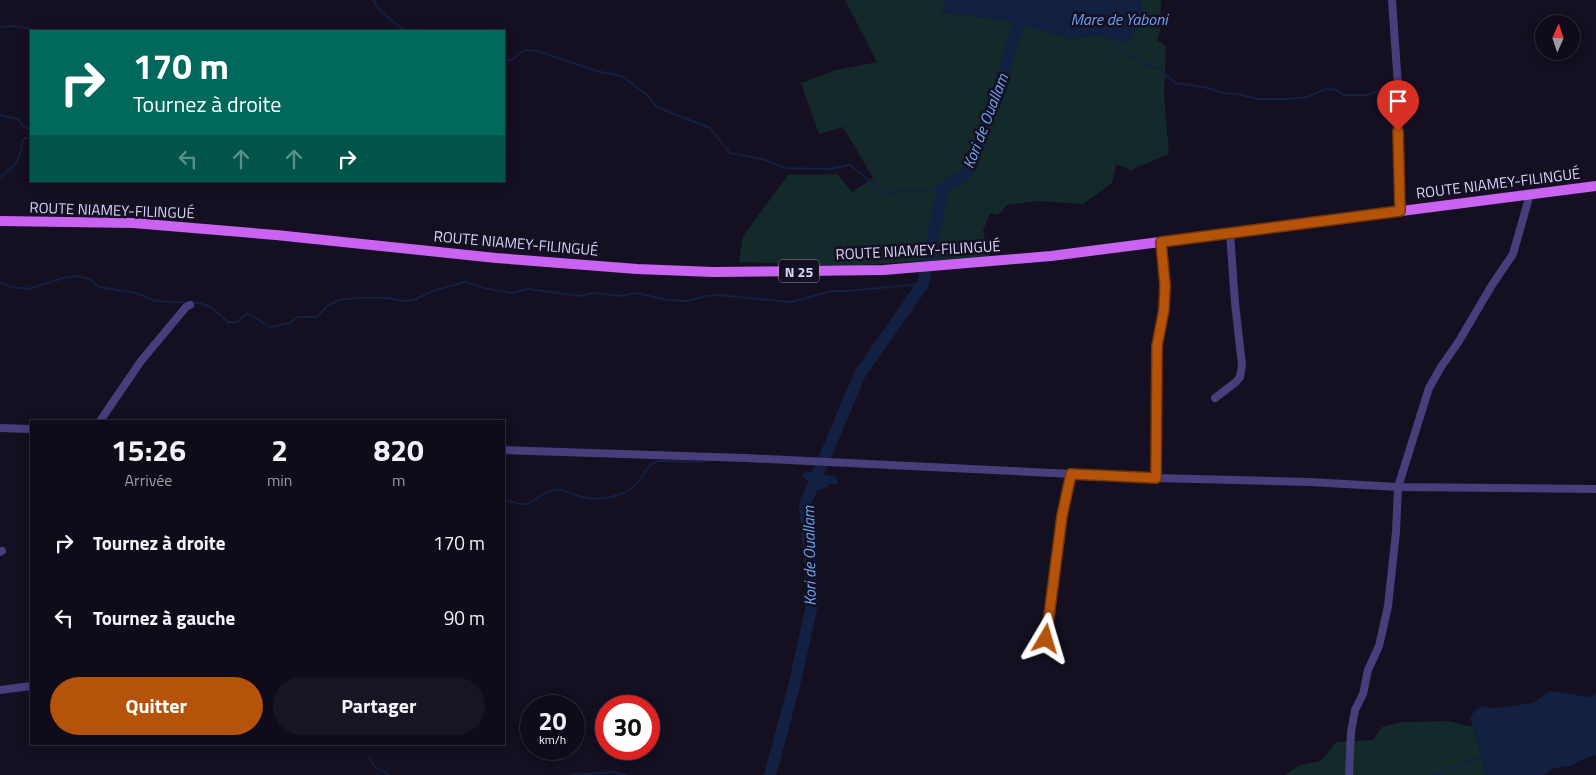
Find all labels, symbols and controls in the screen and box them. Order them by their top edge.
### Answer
water label: Mare de Yaboni [1070,7,1169,31]
north arrow [1535,15,1580,60]
map controls [1535,15,1580,60]
text: 170 m [133,39,229,93]
icon: right [50,50,115,115]
water label: Kori de Ouallam [956,69,1014,172]
pin [1377,80,1419,131]
text: Tournez à droite [133,87,281,121]
icon: arrive [1384,87,1412,115]
icon: left [174,145,202,173]
icon: ahead [227,145,255,173]
icon: ahead [280,145,308,173]
icon: right [333,145,361,173]
street label: ROUTE NIAMEY-FILINGUÉ [1415,162,1581,204]
street label: ROUTE NIAMEY-FILINGUÉ [29,196,195,224]
street label: ROUTE NIAMEY-FILINGUÉ [433,224,599,262]
street label: ROUTE NIAMEY-FILINGUÉ [835,234,1001,266]
road number: N 25 [779,260,819,282]
text: 15:26 [111,427,186,473]
text: 2 [271,427,288,473]
text: 820 [374,427,424,473]
text: Arrivée [125,468,172,492]
text: min [267,468,292,492]
text: m [392,468,405,492]
water label: Kori de Ouallam [796,505,822,606]
text: Tournez à droite [93,528,225,557]
text: 170 m [433,528,485,557]
icon: right [50,529,78,557]
text: Tournez à gauche [93,603,235,632]
text: 90 m [444,603,485,632]
icon: left [50,604,78,632]
position arrow [1019,612,1071,664]
button: Quitter [50,677,263,735]
button: Partager [273,677,485,735]
speed limit sign: 30 [595,695,660,760]
text: 20 [538,702,567,740]
text: km/h [539,730,566,749]

